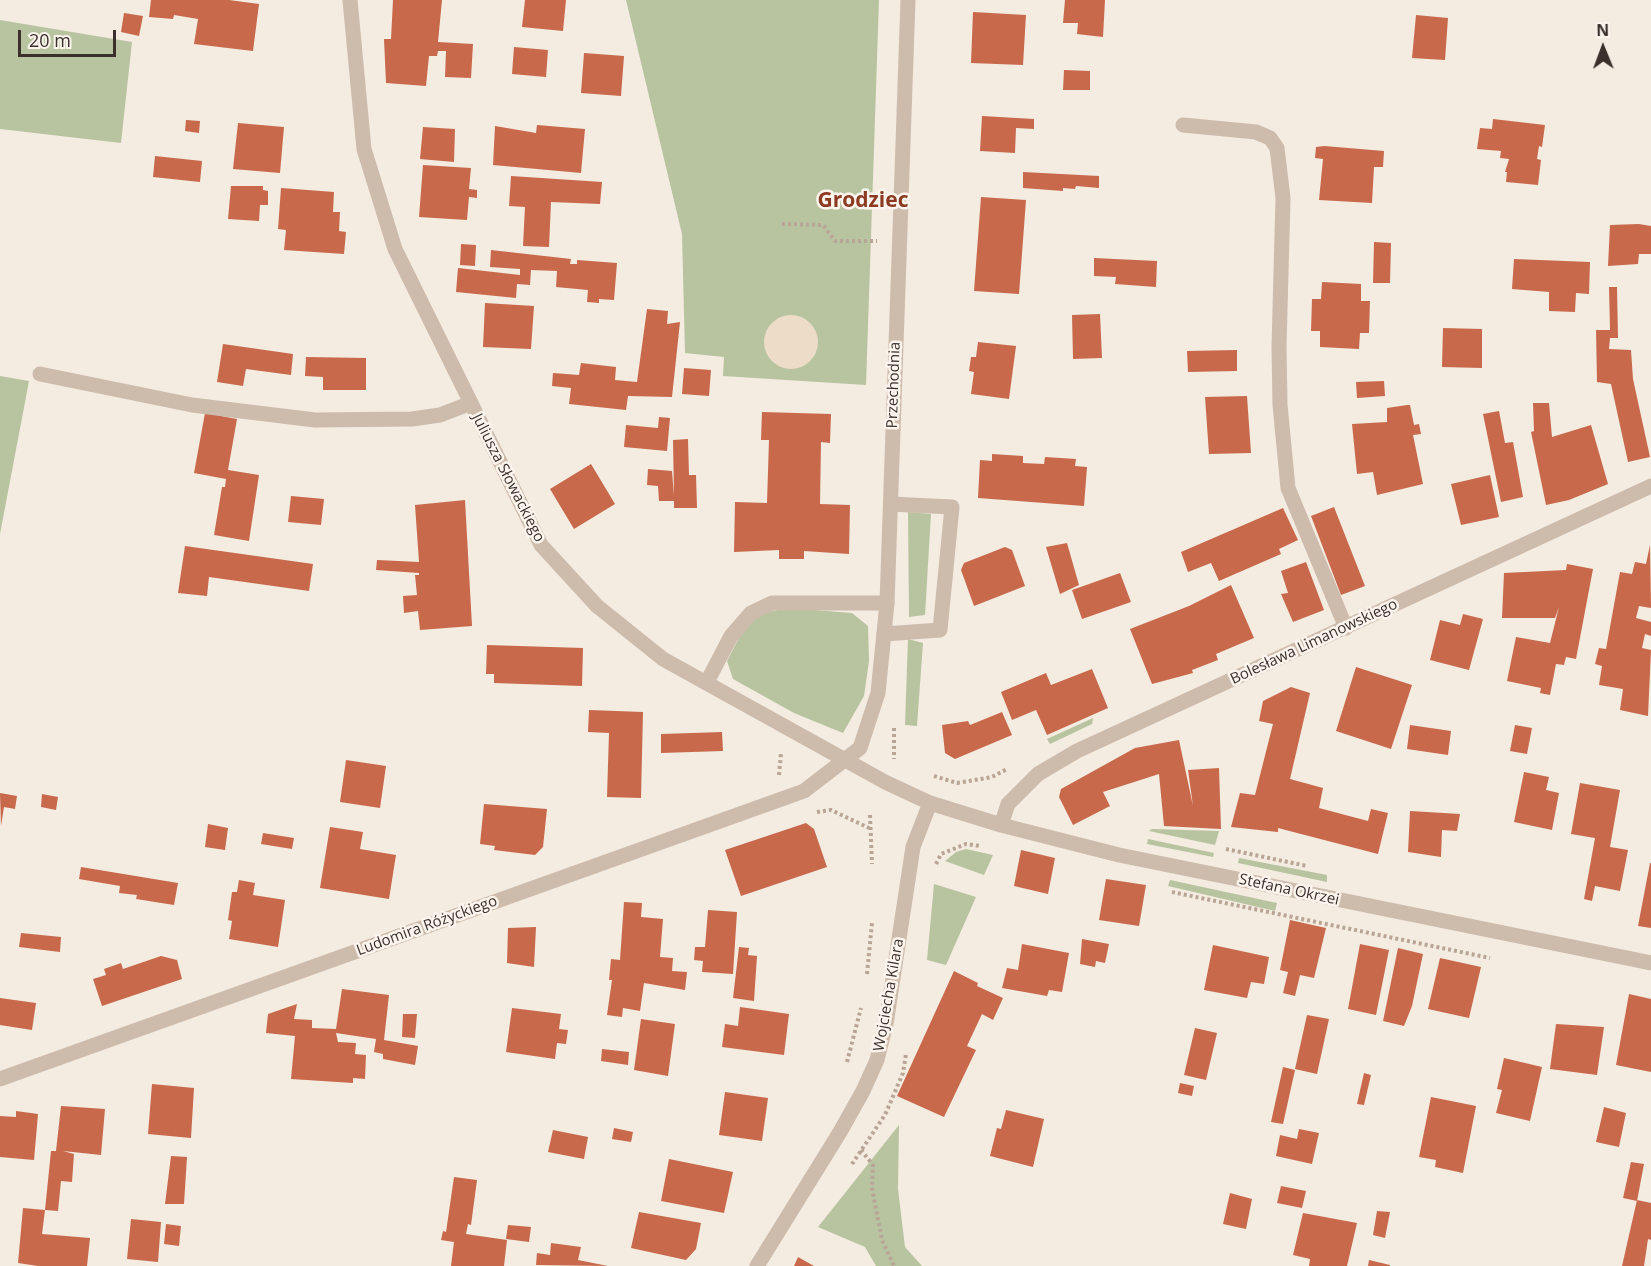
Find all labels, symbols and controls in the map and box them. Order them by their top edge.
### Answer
scale bar [21,18,118,56]
north arrow [1573,18,1633,78]
text: N [1596,19,1609,41]
text: 20 m [29,28,71,52]
district label: Grodziec [818,188,908,214]
street label: Przechodnia [883,341,905,429]
street label: Juliusza Słowackiego [468,411,548,545]
street label: Bolesława Limanowskiego [1228,595,1400,689]
street label: Stefana Okrzei [1237,871,1341,909]
street label: Ludomira Różyckiego [354,892,500,960]
street label: Wojciecha Kilara [870,937,908,1053]

